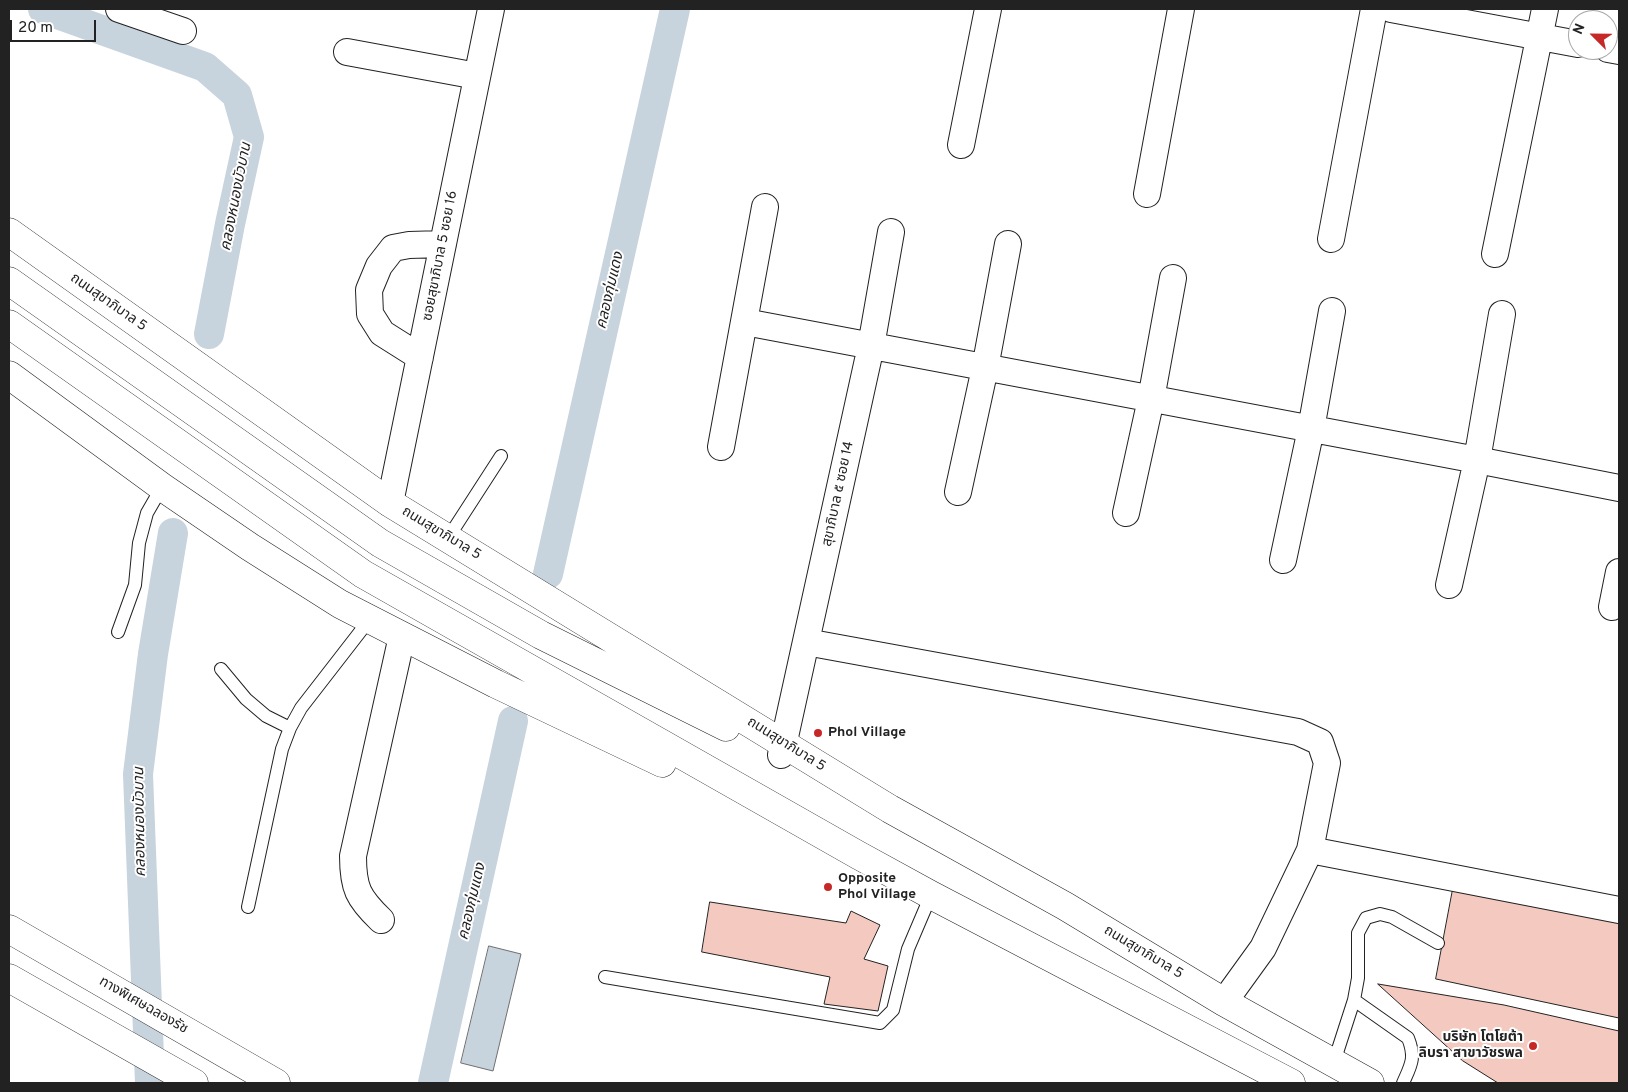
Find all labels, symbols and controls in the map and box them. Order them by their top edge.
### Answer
scale bar [12,10,99,42]
north arrow [1568,10,1618,60]
text: 20 m [18,19,53,38]
text: N [1570,21,1589,37]
water label: คลองหนองบัวบาน [218,141,256,253]
street label: ซอยสุขาภิบาล 5 ซอย 16 [420,189,462,323]
water label: คลองกุ่มแดง [593,251,629,331]
street label: ถนนสุขาภิบาล 5 [67,270,149,336]
street label: สุขาภิบาล ๕ ซอย 14 [820,440,858,548]
street label: ถนนสุขาภิบาล 5 [398,504,484,564]
street label: ถนนสุขาภิบาล 5 [744,714,828,776]
place label: Phol Village [828,725,906,741]
marker: Phol Village [812,727,824,739]
water label: คลองหนองบัวบาน [131,767,151,877]
water label: คลองกุ่มแดง [455,862,491,942]
place label: Opposite Phol Village [838,871,916,904]
marker: Opposite Phol Village [822,881,834,893]
street label: ถนนสุขาภิบาล 5 [1100,923,1186,983]
street label: ทางพิเศษฉลองรัช [96,974,190,1038]
place label: บริษัท โตโยต้า ลิบรา สาขาวัชรพล [1419,1030,1523,1062]
marker: บริษัท โตโยต้า ลิบรา สาขาวัชรพล [1527,1040,1539,1052]

